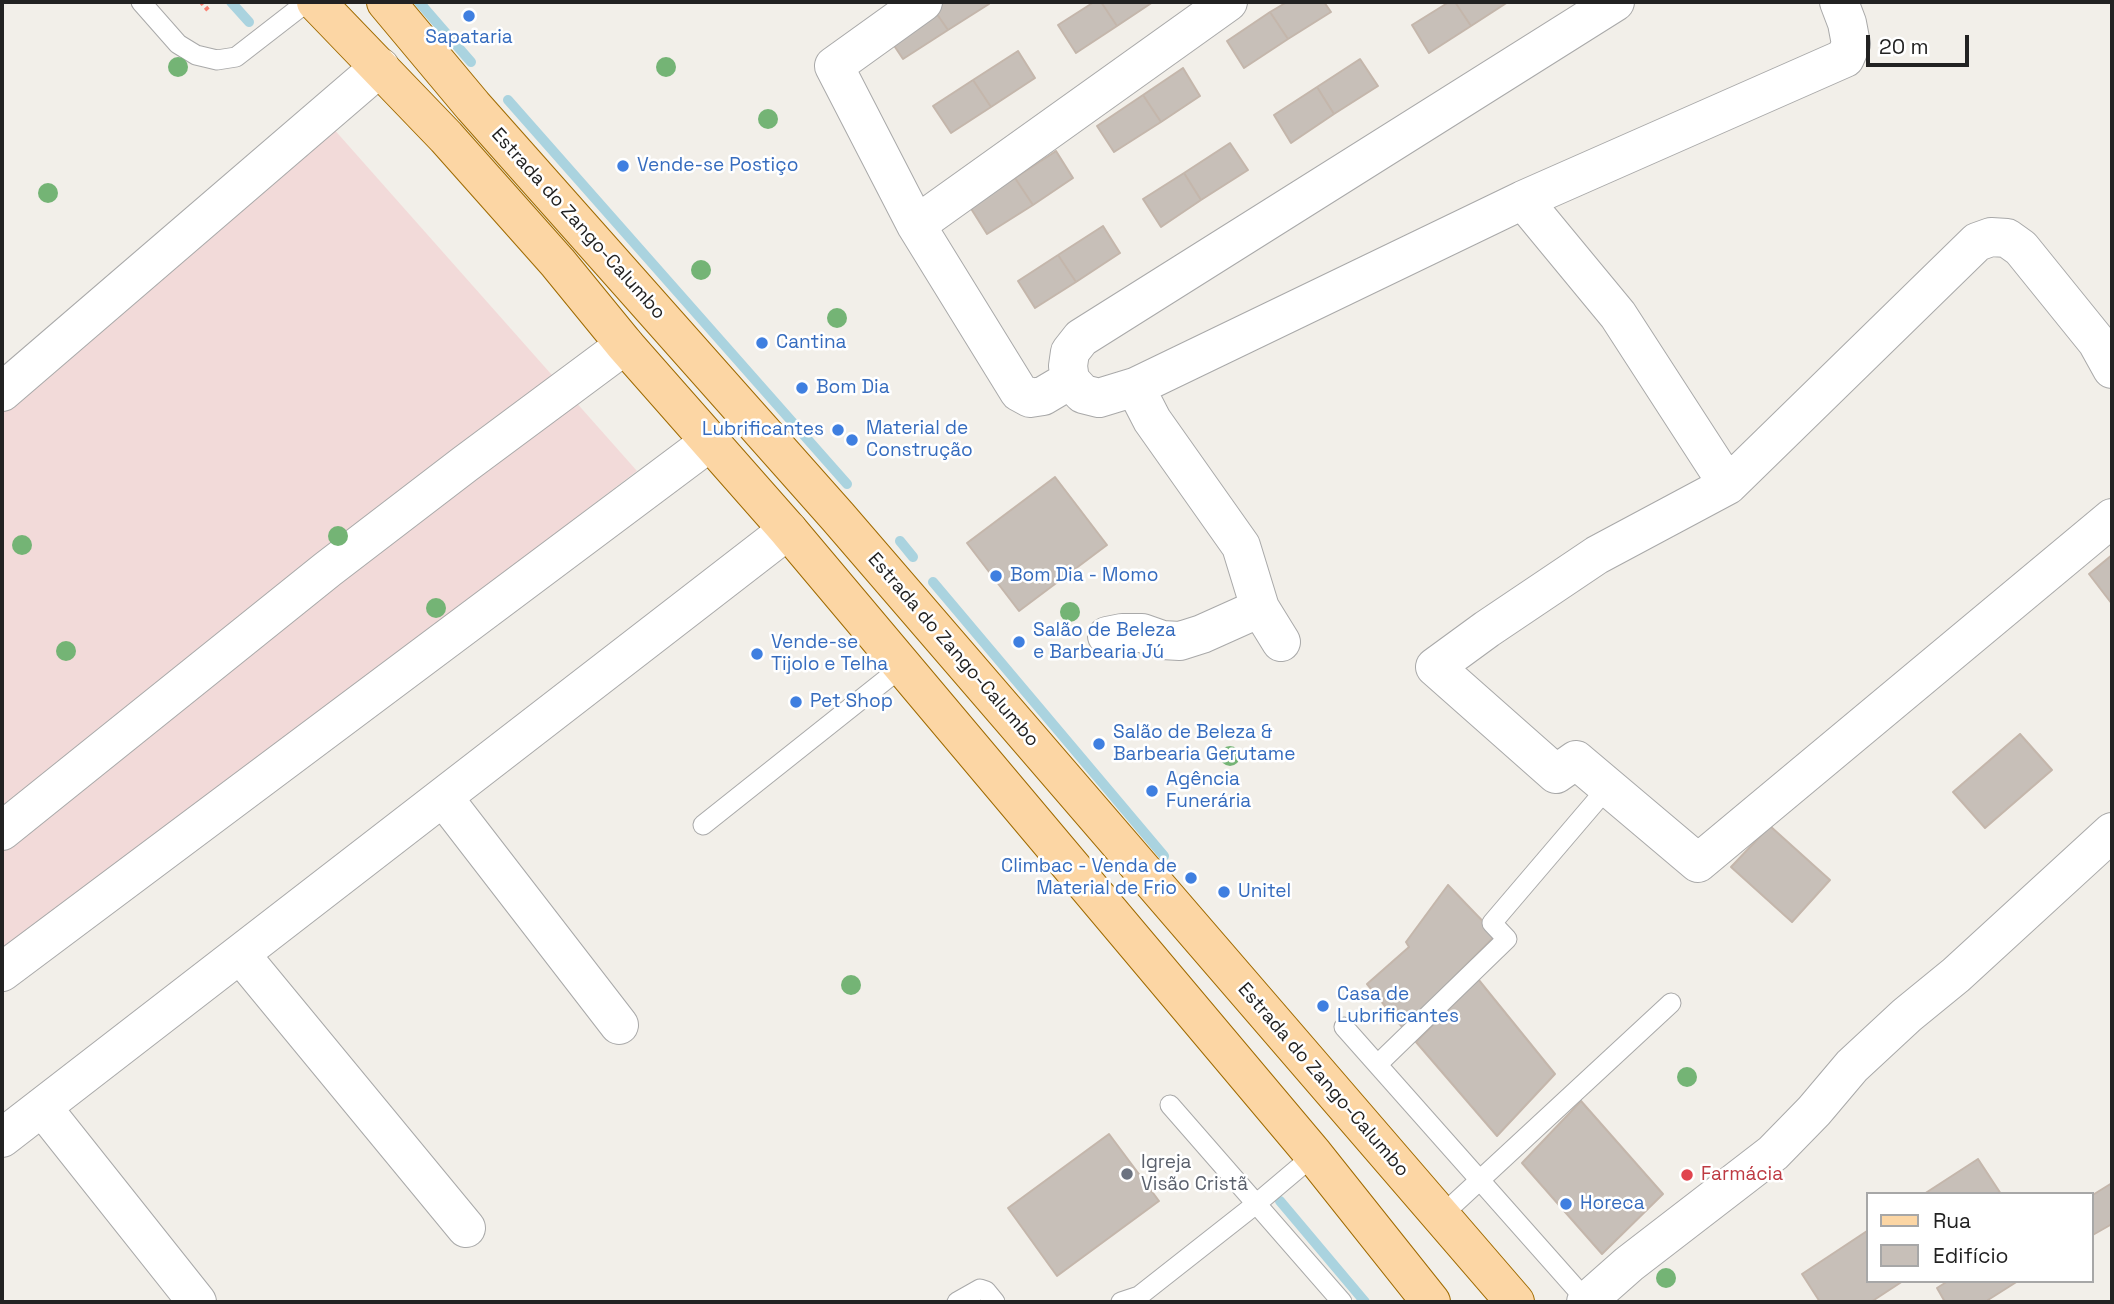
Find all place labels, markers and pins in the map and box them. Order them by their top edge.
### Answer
marker: Sapataria [461,8,477,24]
place label: Sapataria [425,27,513,49]
place label: Vende-se Postiço [637,155,798,177]
marker: Vende-se Postiço [615,158,631,174]
place label: Cantina [776,332,846,354]
marker: Cantina [754,335,770,351]
place label: Bom Dia [816,377,890,399]
marker: Bom Dia [794,380,810,396]
place label: Material de Construção [866,418,973,462]
place label: Lubrificantes [702,419,824,441]
marker: Lubrificantes [830,422,846,438]
marker: Material de Construção [844,432,860,448]
place label: Bom Dia - Momo [1010,565,1158,587]
marker: Bom Dia - Momo [988,568,1004,584]
place label: Salão de Beleza e Barbearia Jú [1033,620,1176,664]
place label: Vende-se Tijolo e Telha [771,632,888,676]
marker: Salão de Beleza e Barbearia Jú [1011,634,1027,650]
marker: Vende-se Tijolo e Telha [749,646,765,662]
place label: Pet Shop [810,691,893,713]
marker: Pet Shop [788,694,804,710]
place label: Salão de Beleza & Barbearia Gerutame [1113,722,1295,766]
marker: Salão de Beleza & Barbearia Gerutame [1091,736,1107,752]
place label: Agência Funerária [1166,769,1251,813]
marker: Agência Funerária [1144,783,1160,799]
place label: Climbac - Venda de Material de Frio [1001,856,1177,900]
marker: Climbac - Venda de Material de Frio [1183,870,1199,886]
place label: Unitel [1238,881,1291,903]
marker: Unitel [1216,884,1232,900]
place label: Casa de Lubrificantes [1337,984,1459,1028]
marker: Casa de Lubrificantes [1315,998,1331,1014]
place label: Igreja Visão Cristã [1141,1152,1248,1196]
place label: Farmácia [1701,1164,1783,1186]
marker: Igreja Visão Cristã [1119,1166,1135,1182]
marker: Farmácia [1679,1167,1695,1183]
place label: Horeca [1580,1193,1645,1215]
marker: Horeca [1558,1196,1574,1212]

